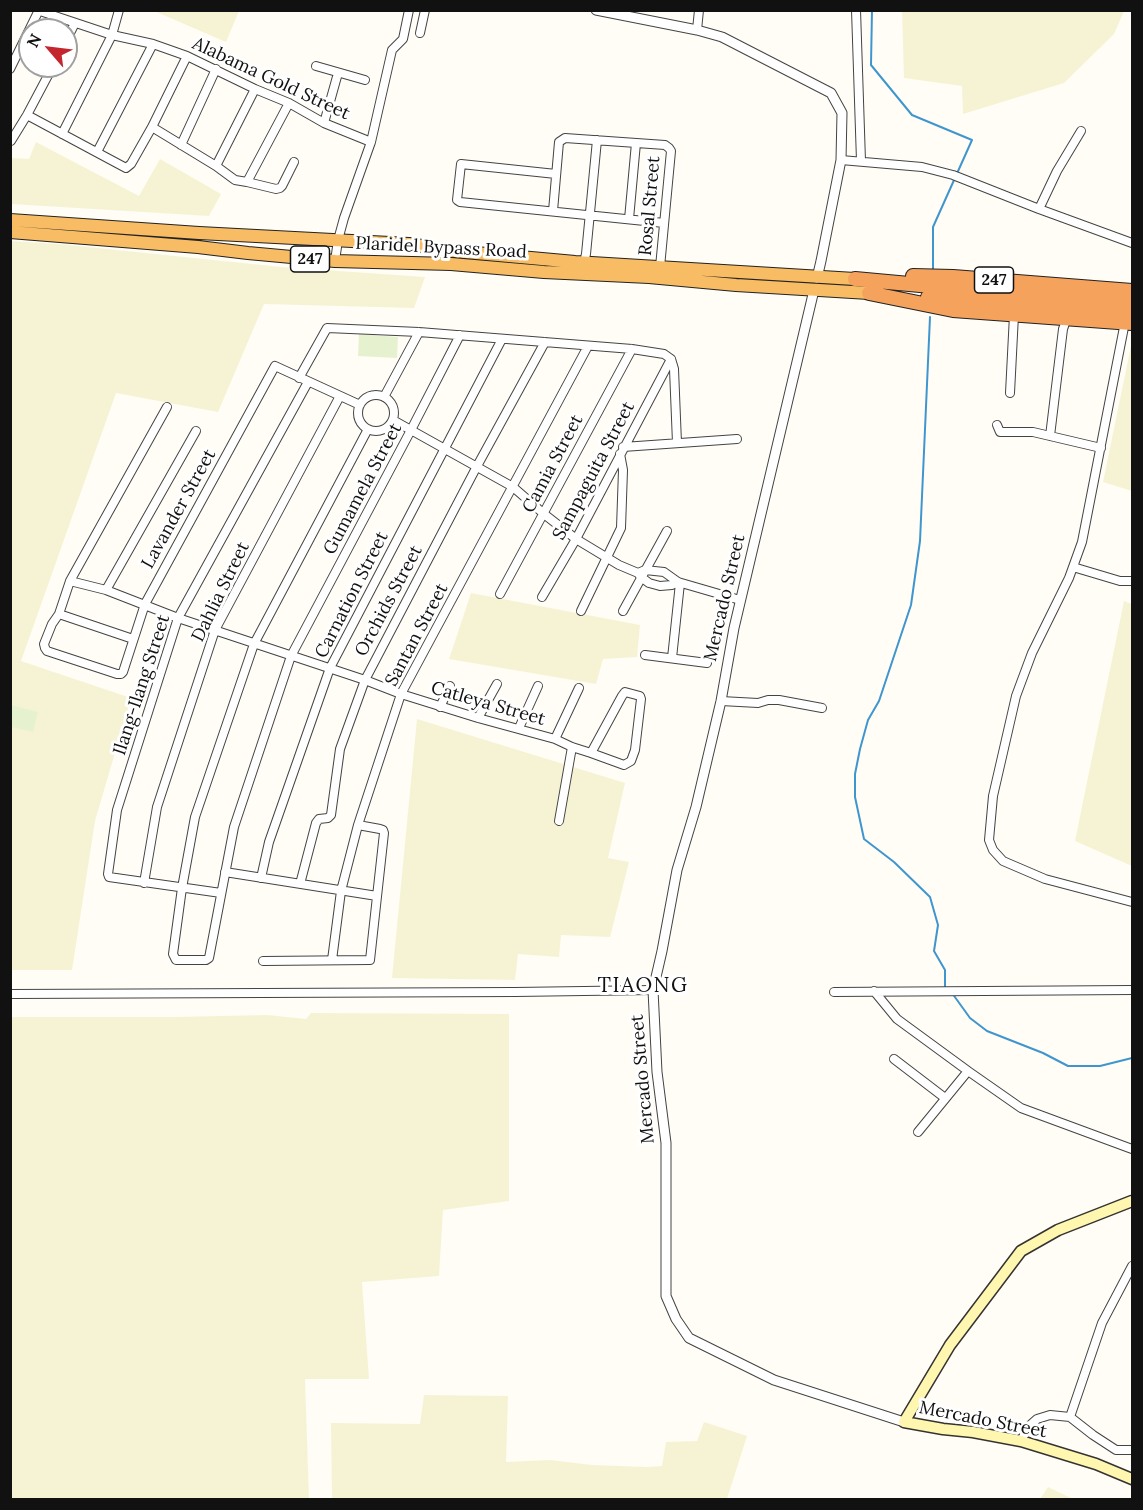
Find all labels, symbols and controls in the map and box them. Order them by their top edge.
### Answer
north arrow [18,18,78,78]
text: N [22,30,46,51]
street label: Alabama Gold Street [189,33,353,125]
street label: Rosal Street [635,155,665,257]
street label: Plaridel Bypass Road [355,233,527,263]
road number: 247 [290,246,330,272]
road number: 247 [974,267,1014,293]
street label: Sampaguita Street [548,398,640,544]
street label: Camia Street [518,411,588,517]
street label: Gumamela Street [319,420,407,558]
street label: Lavander Street [137,446,221,572]
street label: Carnation Street [311,528,393,662]
street label: Mercado Street [700,532,750,664]
street label: Dahlia Street [188,539,254,645]
street label: Orchids Street [351,542,427,660]
street label: Santan Street [381,580,453,690]
street label: Ilang-Ilang Street [109,612,175,758]
street label: Catleya Street [428,677,548,731]
district label: TIAONG [598,973,688,999]
street label: Mercado Street [627,1013,659,1145]
street label: Mercado Street [917,1397,1049,1443]

